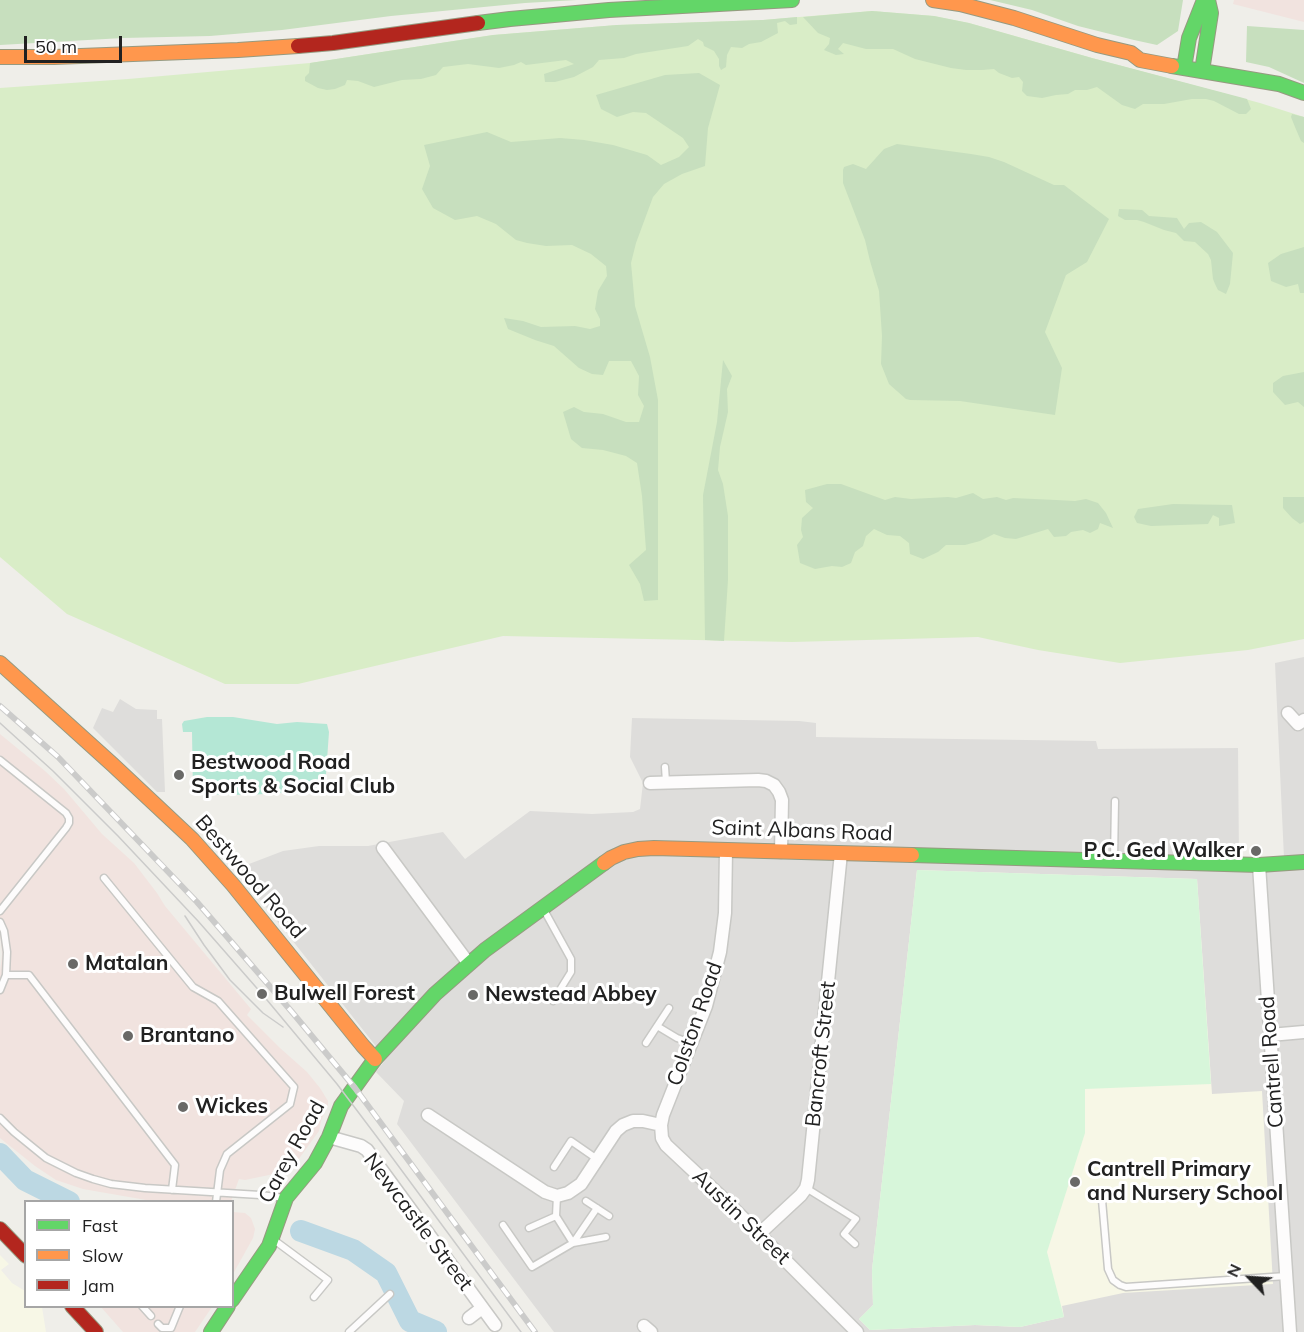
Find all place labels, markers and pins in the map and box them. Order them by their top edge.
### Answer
place label: Bestwood Road Sports & Social Club [191,750,395,800]
marker: Bestwood Road Sports & Social Club [172,768,186,782]
place label: P.C. Ged Walker [1083,838,1244,864]
marker: P.C. Ged Walker [1249,844,1263,858]
place label: Matalan [85,951,168,977]
marker: Matalan [66,957,80,971]
place label: Bulwell Forest [274,981,415,1007]
place label: Newstead Abbey [485,982,657,1008]
marker: Bulwell Forest [255,987,269,1001]
marker: Newstead Abbey [466,988,480,1002]
place label: Brantano [140,1023,234,1049]
marker: Brantano [121,1029,135,1043]
place label: Wickes [195,1094,268,1120]
marker: Wickes [176,1100,190,1114]
place label: Cantrell Primary and Nursery School [1087,1157,1283,1207]
marker: Cantrell Primary and Nursery School [1068,1175,1082,1189]

